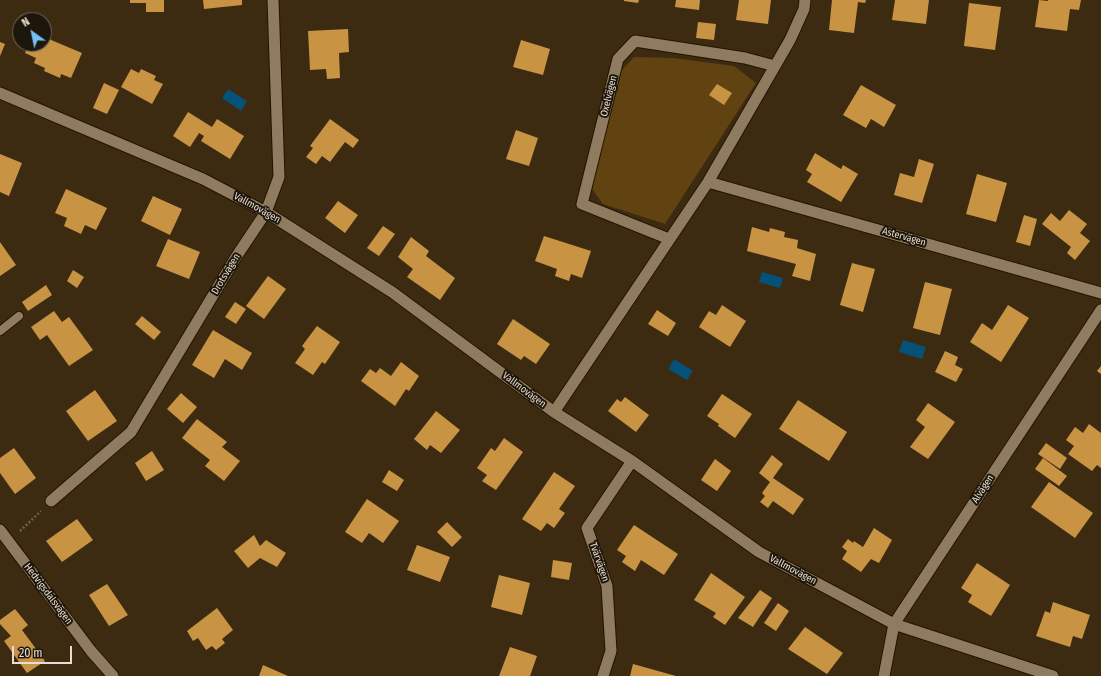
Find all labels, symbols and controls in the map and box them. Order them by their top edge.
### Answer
north arrow [12,12,52,52]
text: N [19,15,32,30]
street label: Oxelvägen [598,74,620,118]
street label: Vallmovägen [232,190,282,226]
street label: Astervägen [881,225,927,249]
street label: Drotsvägen [209,251,243,297]
street label: Vallmovägen [500,370,548,410]
street label: Alvägen [969,472,997,506]
street label: Tvärvägen [587,541,611,583]
street label: Vallmovägen [767,553,819,587]
street label: Hedvigsdalsvägen [21,561,75,627]
scale bar [14,638,74,664]
text: 20 m [19,646,43,660]

